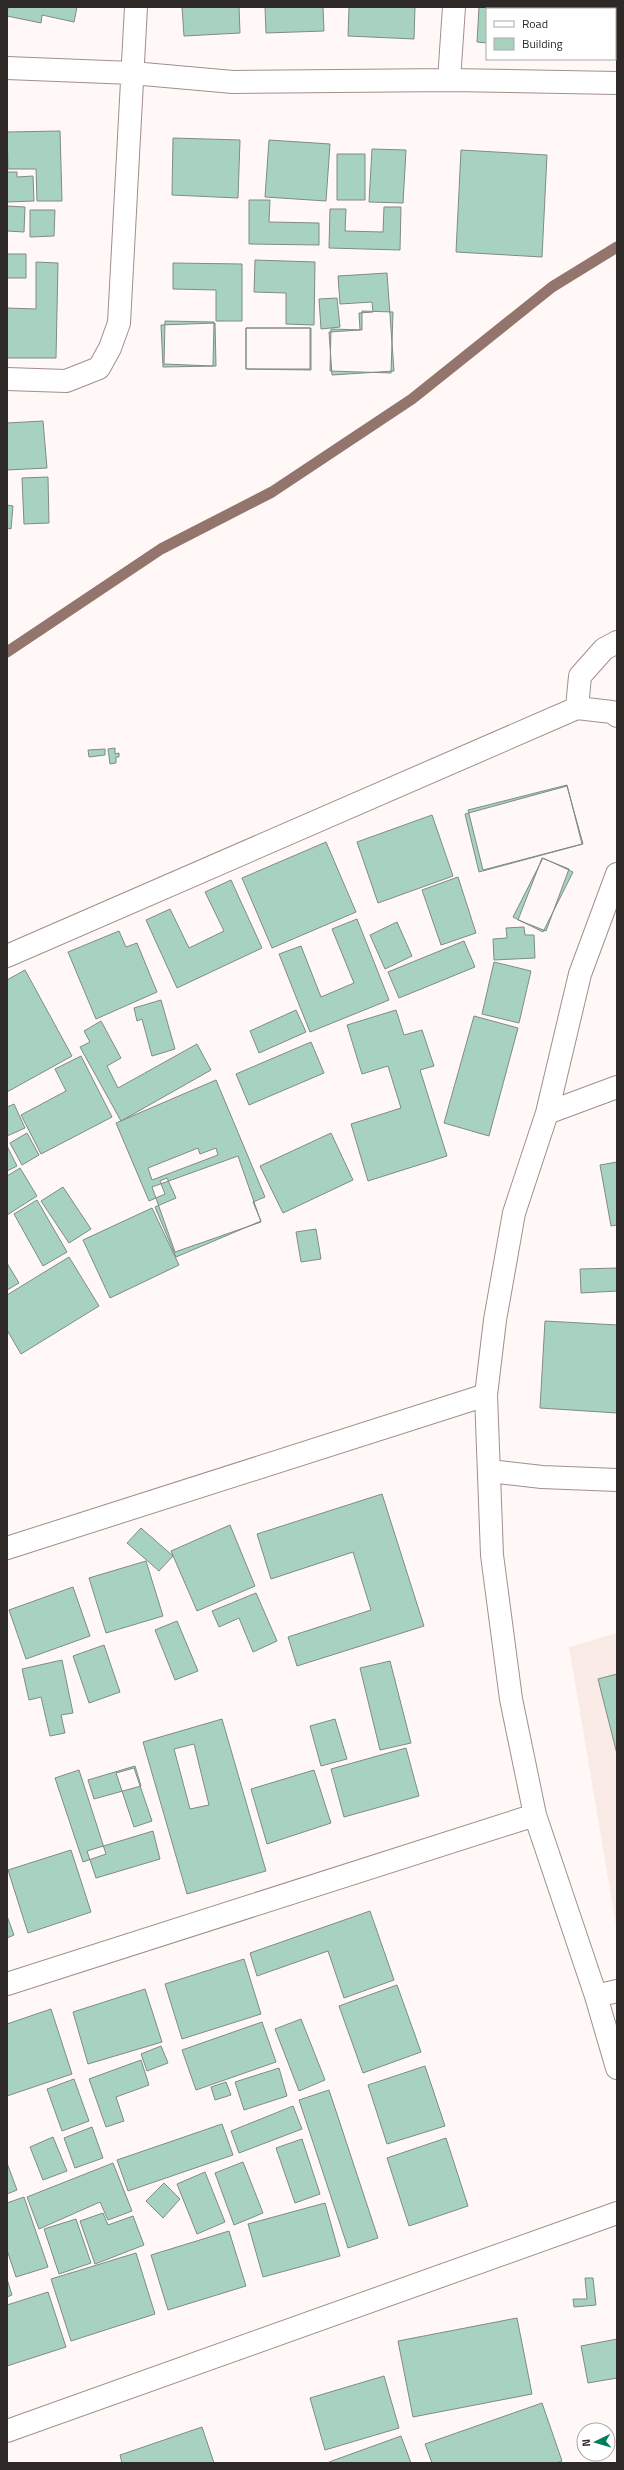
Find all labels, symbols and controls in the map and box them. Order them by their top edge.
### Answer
legend [486,8,616,60]
text: Road [522,14,548,33]
text: Building [522,34,563,53]
north arrow [576,2422,616,2462]
text: N [578,2438,594,2447]

